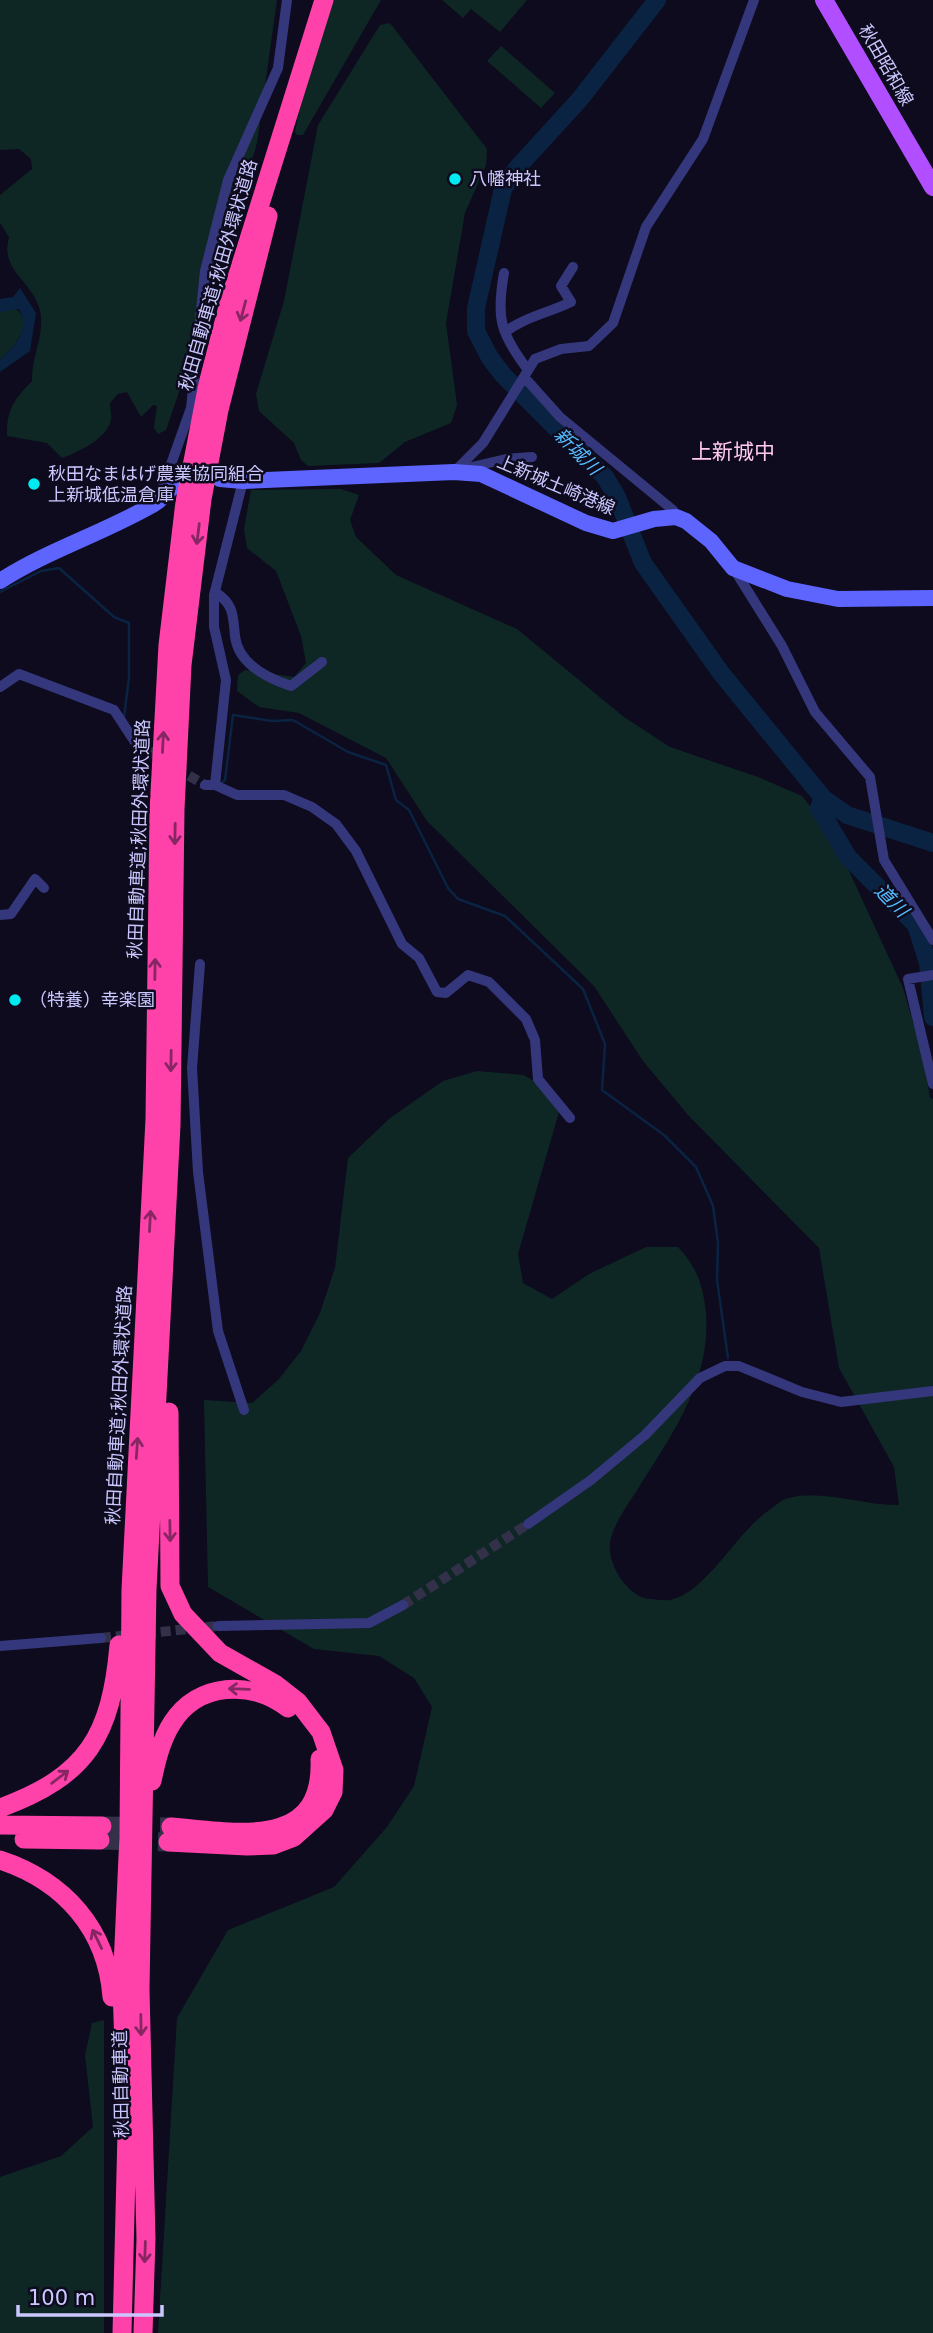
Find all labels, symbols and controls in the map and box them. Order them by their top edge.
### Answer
street label: 秋田昭和線 [855,21,918,109]
street label: 秋田自動車道;秋田外環状道路 [174,157,261,393]
place label: 八幡神社 [469,168,541,189]
marker: 八幡神社 [447,171,463,187]
one-way arrow [235,300,248,322]
water label: 新城川 [550,423,607,480]
district label: 上新城中 [691,440,775,464]
street label: 上新城土崎港線 [494,450,618,519]
place label: 秋田なまはげ農業協同組合 上新城低温倉庫 [48,463,264,505]
marker: 秋田なまはげ農業協同組合 上新城低温倉庫 [26,476,42,492]
one-way arrow [191,522,204,545]
street label: 秋田自動車道;秋田外環状道路 [124,719,153,959]
one-way arrow [157,731,170,754]
one-way arrow [168,822,182,845]
water label: 道川 [871,879,915,923]
one-way arrow [149,958,162,981]
place label: （特養）幸楽園 [29,989,155,1010]
marker: （特養）幸楽園 [7,992,23,1008]
one-way arrow [165,1050,178,1073]
one-way arrow [144,1210,157,1233]
street label: 秋田自動車道;秋田外環状道路 [102,1285,135,1525]
one-way arrow [131,1437,144,1460]
one-way arrow [163,1520,177,1543]
one-way arrow [227,1683,250,1696]
one-way arrow [51,1770,69,1785]
one-way arrow [90,1929,103,1950]
one-way arrow [134,2013,148,2036]
street label: 秋田自動車道 [109,2030,132,2138]
one-way arrow [139,2241,152,2264]
scale bar [18,2274,161,2318]
text: 100 m [28,2286,95,2310]

